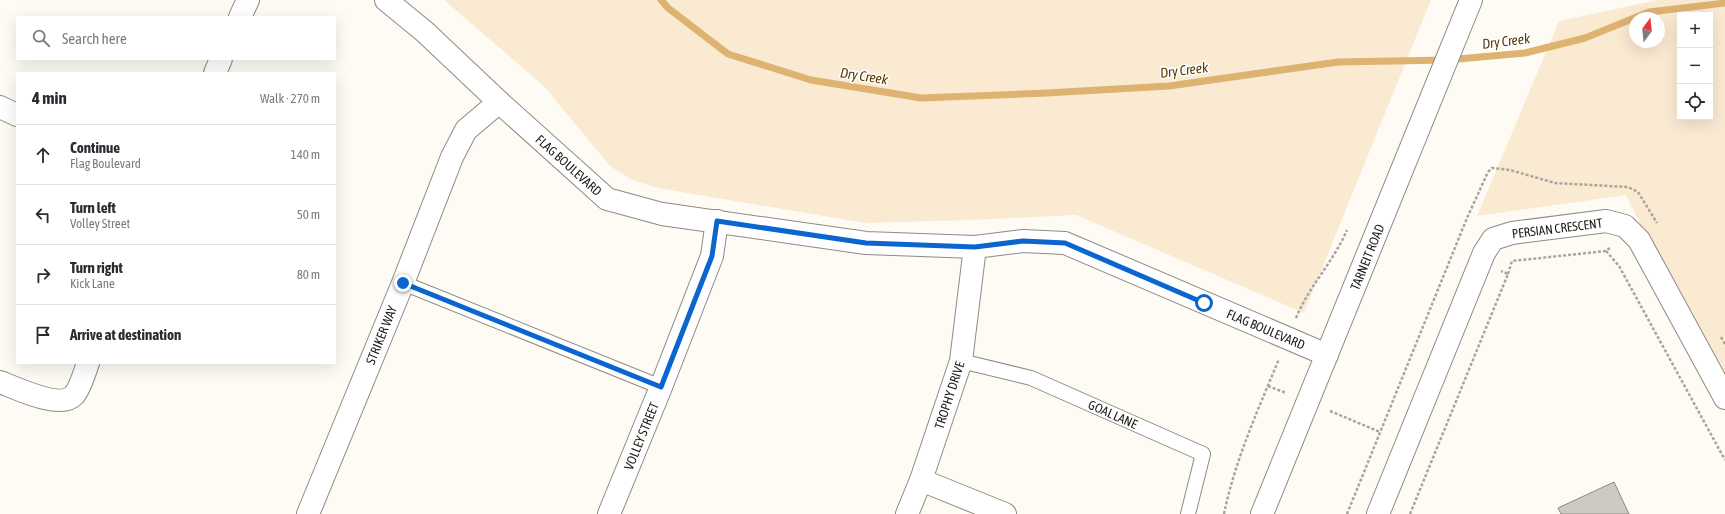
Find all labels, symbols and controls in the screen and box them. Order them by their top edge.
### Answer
north arrow [1629,12,1665,48]
map controls [1677,12,1713,120]
button: + [1677,12,1713,48]
search box [16,16,336,60]
icon: search [30,27,52,49]
text: Search here [62,30,127,47]
water label: Dry Creek [1481,30,1532,52]
button: − [1677,48,1713,84]
water label: Dry Creek [1159,59,1210,81]
water label: Dry Creek [839,64,890,88]
button: locate [1677,84,1713,120]
text: 4 min [32,88,67,108]
text: Walk · 270 m [260,91,320,106]
street label: FLAG BOULEVARD [533,132,605,199]
text: Continue [70,139,120,156]
icon: ahead [32,144,54,166]
text: 140 m [291,147,320,162]
text: Flag Boulevard [70,156,141,171]
text: Turn left [70,199,116,216]
icon: left [32,204,54,226]
text: 50 m [297,207,320,222]
street label: PERSIAN CRESCENT [1511,215,1603,241]
text: Volley Street [70,216,130,231]
street label: TARNEIT ROAD [1347,222,1387,292]
text: Turn right [70,259,123,276]
icon: right [32,264,54,286]
text: 80 m [297,267,320,282]
route end [394,274,412,292]
text: Kick Lane [70,276,115,291]
route start [1195,294,1213,312]
street label: STRIKER WAY [363,304,400,367]
street label: FLAG BOULEVARD [1224,306,1307,353]
icon: arrive [32,324,54,346]
text: Arrive at destination [70,326,181,343]
street label: TROPHY DRIVE [932,359,968,431]
street label: GOAL LANE [1086,397,1140,432]
street label: VOLLEY STREET [621,400,662,472]

